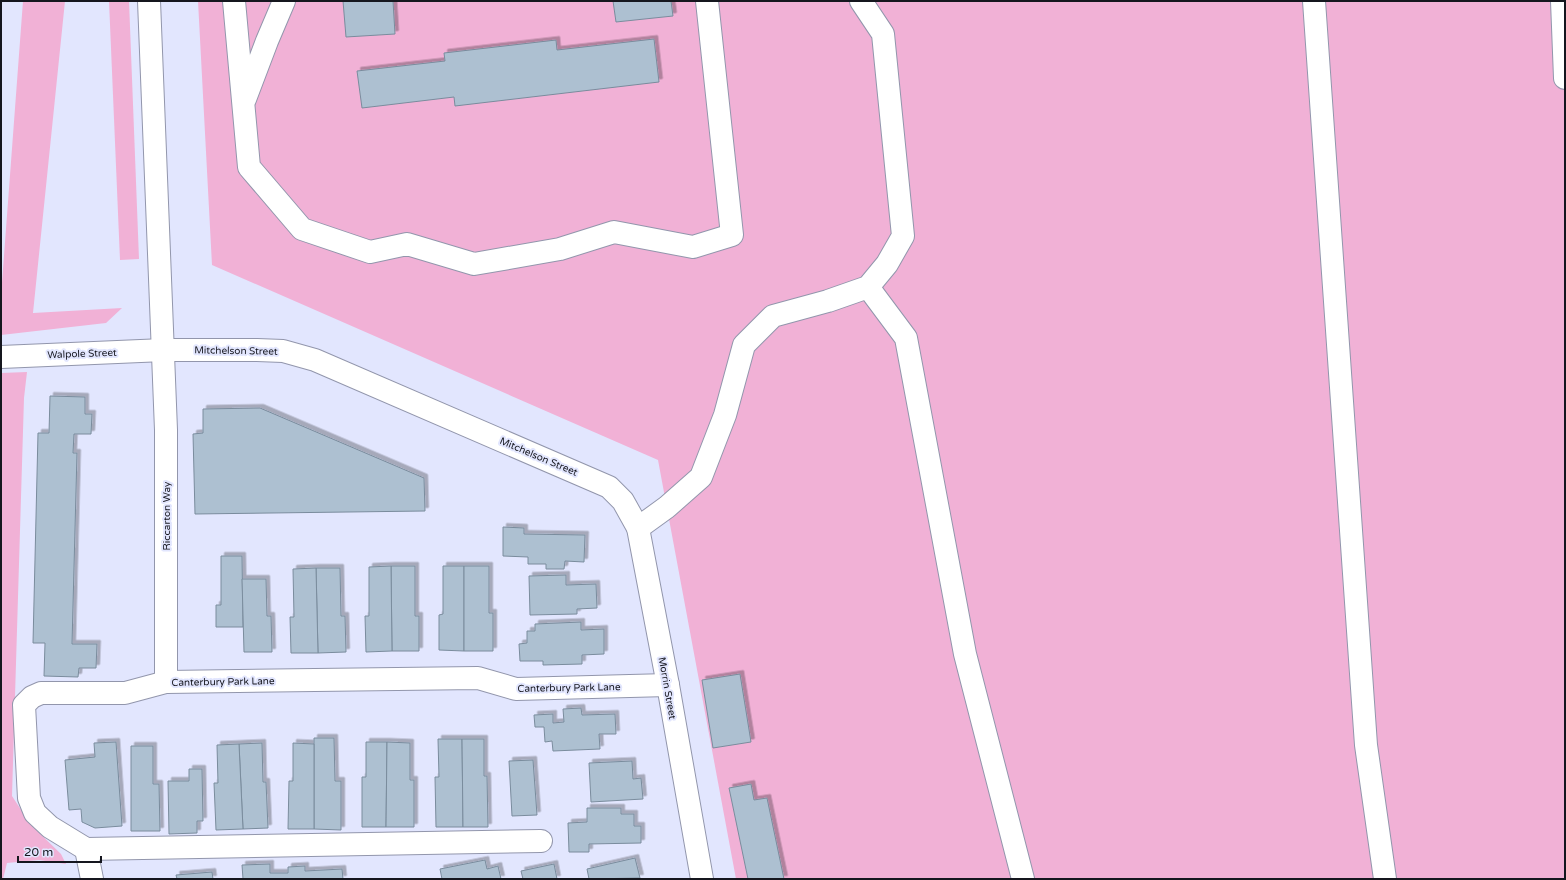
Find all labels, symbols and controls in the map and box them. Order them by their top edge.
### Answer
street label: Mitchelson Street [194,344,278,358]
street label: Walpole Street [47,347,117,361]
street label: Mitchelson Street [498,435,580,479]
street label: Riccarton Way [161,481,173,550]
street label: Morrin Street [656,656,678,720]
street label: Canterbury Park Lane [171,675,275,689]
street label: Canterbury Park Lane [517,681,621,695]
scale bar [18,838,101,864]
text: 20 m [24,845,53,859]

